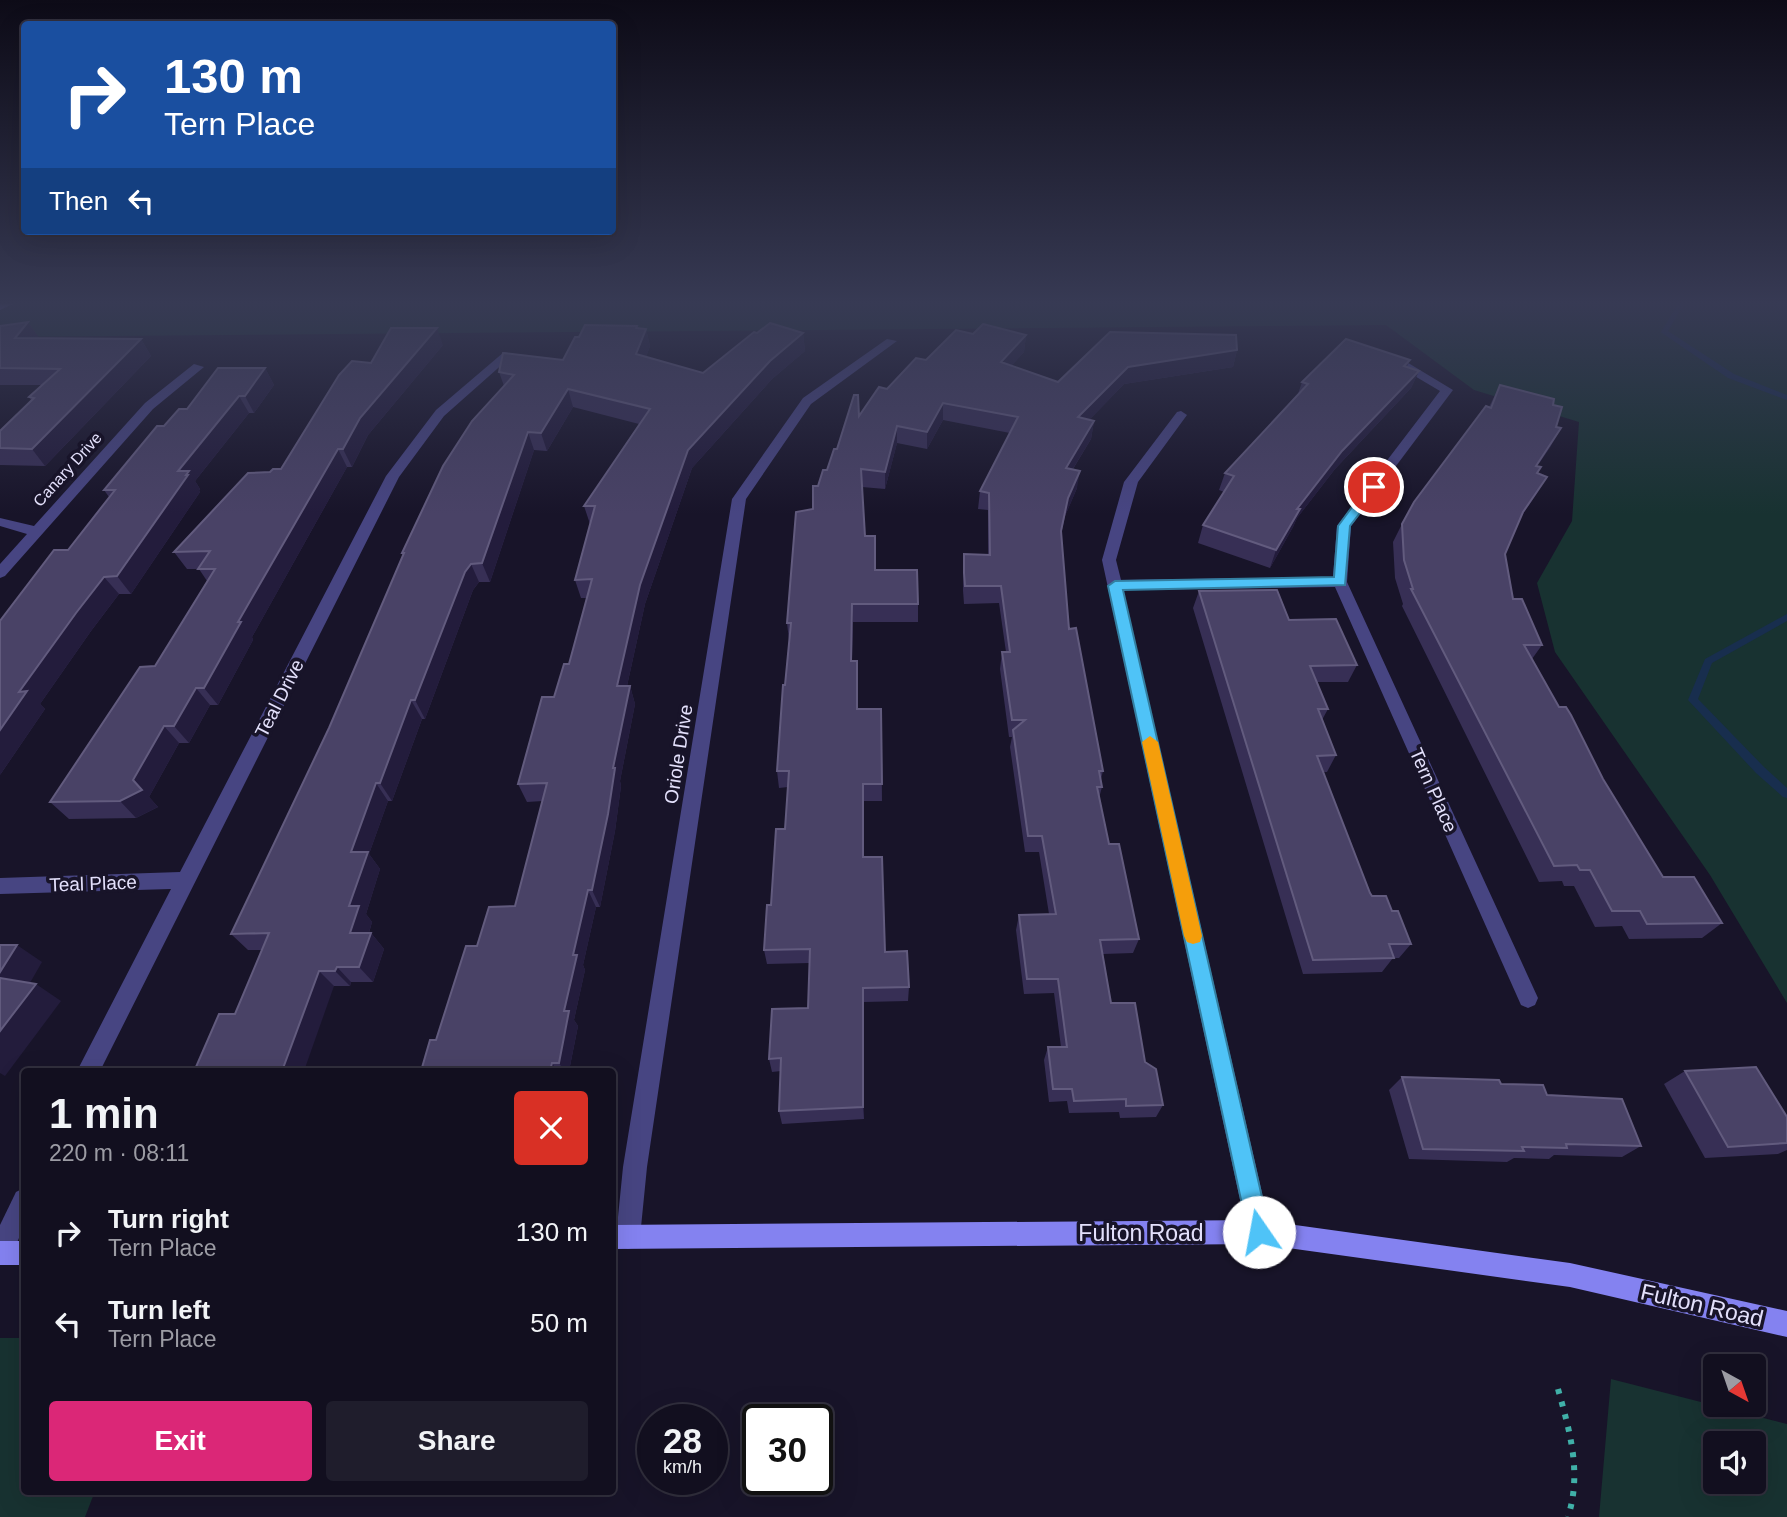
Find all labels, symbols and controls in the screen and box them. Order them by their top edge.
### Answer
icon: right [49,49,140,140]
text: 130 m [164,49,303,103]
text: Tern Place [164,106,315,142]
icon: left [122,182,160,220]
text: Then [49,186,108,216]
street label: Canary Drive [30,429,105,510]
pin [1344,457,1404,517]
icon: arrive [1355,468,1393,506]
street label: Teal Drive [251,656,308,741]
street label: Oriole Drive [660,703,697,805]
street label: Tern Place [1406,745,1461,835]
street label: Teal Place [49,871,137,896]
text: 1 min [49,1090,159,1137]
button: close [514,1091,588,1165]
text: 220 m · 08:11 [49,1140,189,1166]
position arrow [1222,1195,1296,1269]
text: Turn right [108,1204,229,1234]
icon: right [49,1214,87,1252]
text: 130 m [516,1217,588,1247]
street label: Fulton Road [1078,1220,1204,1246]
text: Tern Place [108,1235,217,1261]
street label: Fulton Road [1638,1278,1766,1332]
text: Turn left [108,1295,210,1325]
icon: left [49,1305,87,1343]
text: 50 m [530,1308,588,1338]
text: Tern Place [108,1326,217,1352]
north arrow [1703,1354,1766,1418]
map controls [1703,1354,1766,1494]
button: Exit [49,1401,312,1481]
button: Share [326,1401,588,1481]
speed limit sign: 30 [742,1404,833,1495]
text: 28 [663,1421,702,1460]
button: sound [1703,1431,1766,1494]
text: km/h [663,1457,702,1477]

